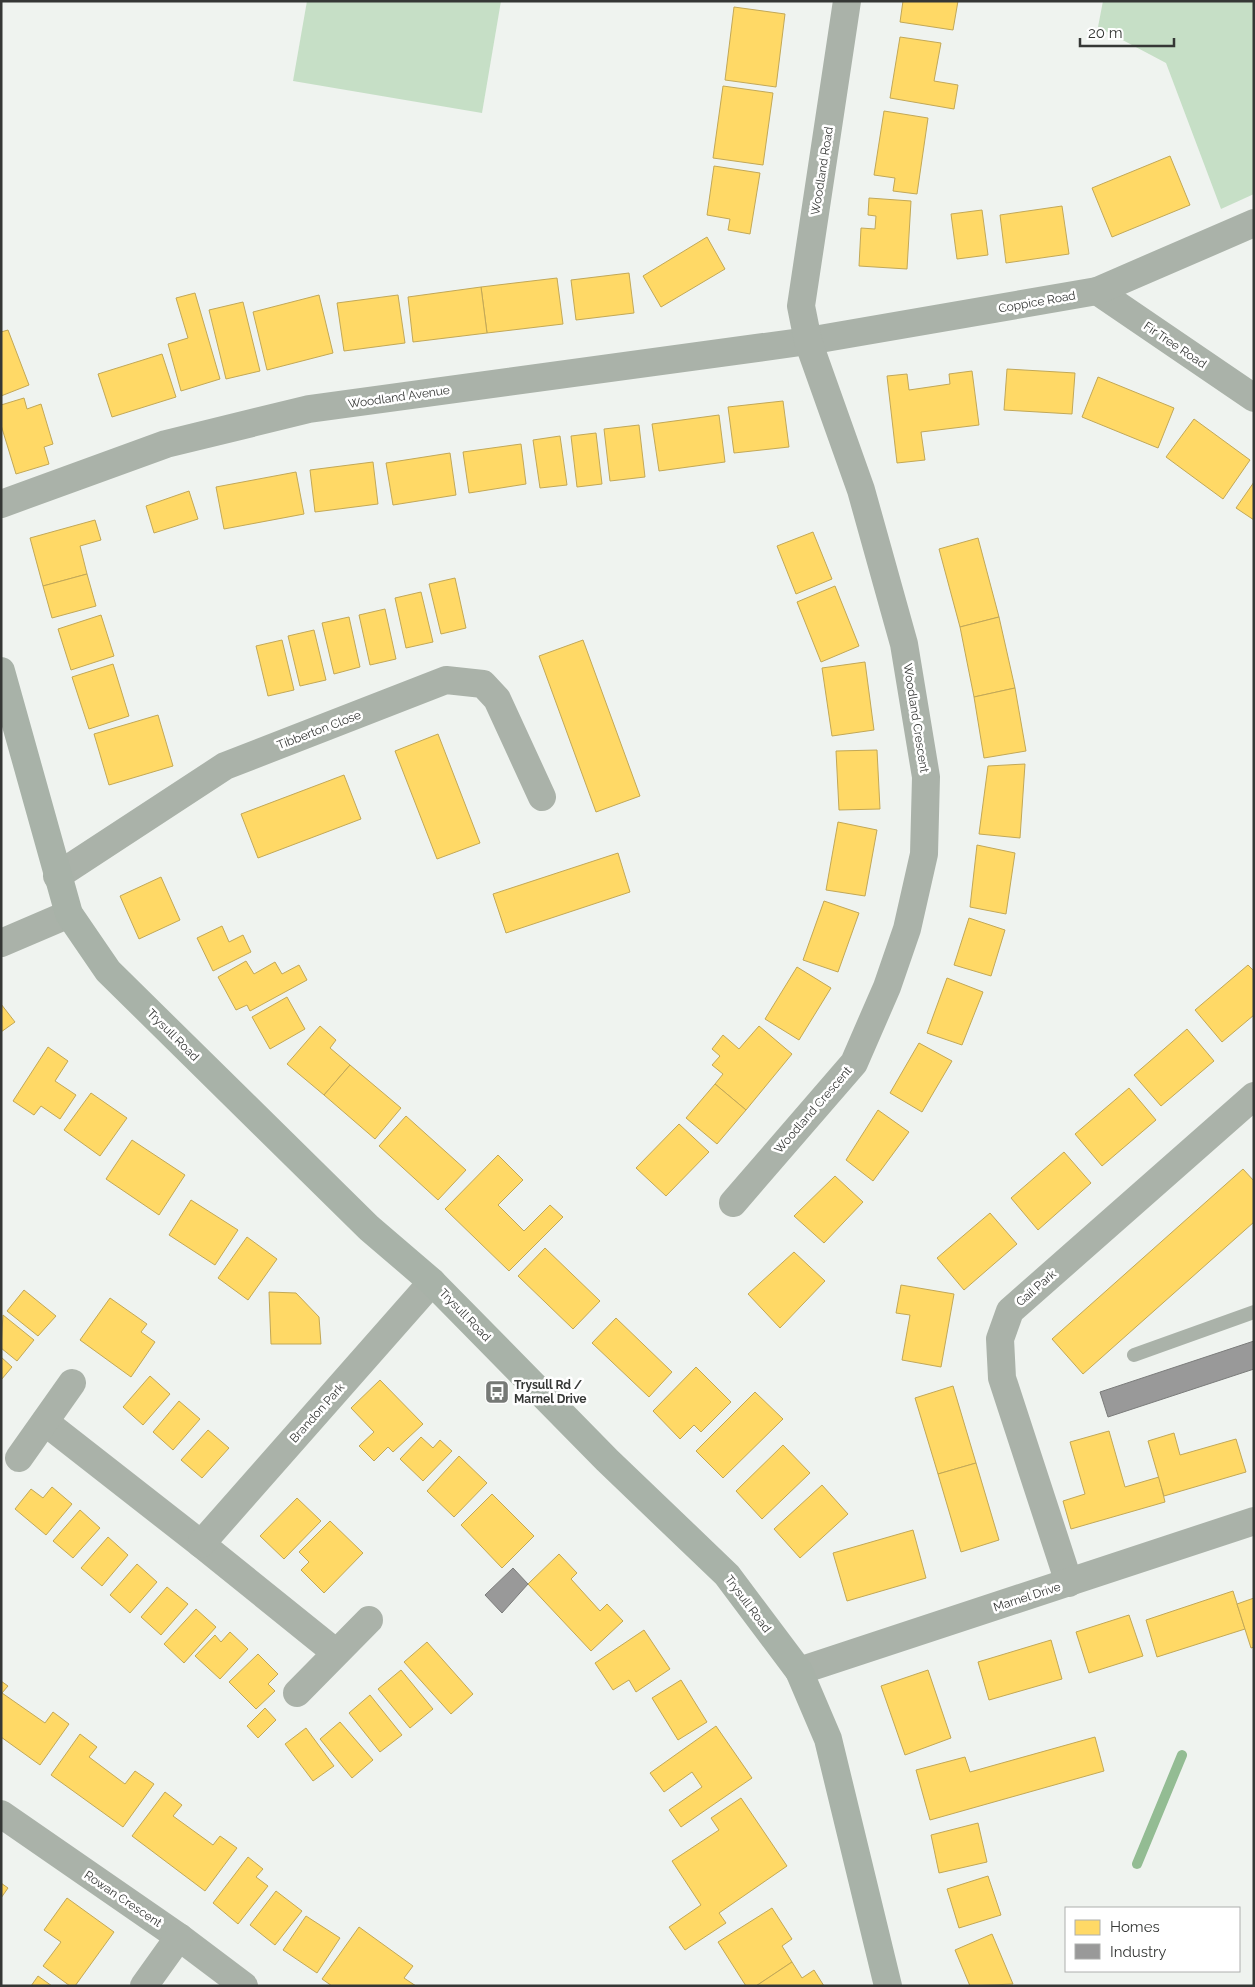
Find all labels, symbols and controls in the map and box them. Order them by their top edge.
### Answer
scale bar [1080,15,1174,47]
text: 20 m [1088,24,1123,42]
street label: Woodland Road [808,126,836,216]
street label: Coppice Road [997,288,1077,316]
street label: Fir Tree Road [1141,319,1209,371]
street label: Woodland Avenue [347,383,451,411]
street label: Woodland Crescent [900,662,932,774]
street label: Tibberton Close [275,708,363,752]
street label: Trysull Road [144,1006,202,1064]
street label: Woodland Crescent [771,1064,855,1156]
street label: Gail Park [1013,1266,1059,1309]
street label: Trysull Road [436,1286,494,1344]
place label: Trysull Rd / Marnel Drive [514,1378,586,1406]
bus stop icon: Trysull Rd / Marnel Drive [484,1379,510,1405]
street label: Brandon Park [287,1380,348,1446]
street label: Trysull Road [722,1573,774,1635]
street label: Marnel Drive [992,1580,1062,1614]
street label: Rowan Crescent [82,1868,164,1930]
legend [1065,1907,1240,1972]
text: Homes [1110,1918,1160,1936]
text: Industry [1110,1943,1166,1961]

